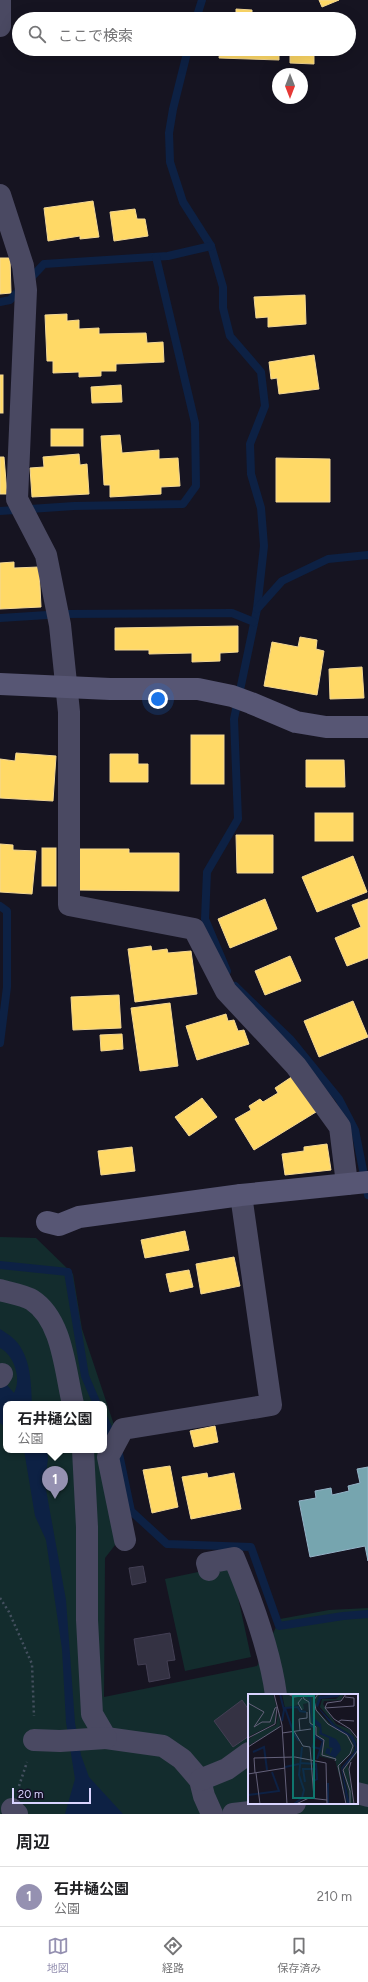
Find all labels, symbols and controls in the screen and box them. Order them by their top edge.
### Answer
search box [12,12,356,56]
icon: search [26,23,48,45]
text: ここで検索 [58,27,133,45]
north arrow [272,68,308,104]
your location [148,689,168,709]
popup [3,1401,107,1453]
text: 石井樋公園 [17,1410,93,1428]
text: 公園 [17,1431,44,1446]
pin: 1 [42,1466,68,1499]
inset map [248,1694,358,1804]
scale bar [12,1786,91,1805]
text: 20 m [18,1788,43,1801]
text: 周辺 [16,1832,50,1852]
text: 石井樋公園 [54,1880,129,1898]
text: 1 [26,1889,32,1904]
text: 210 m [317,1889,352,1904]
text: 公園 [54,1901,80,1916]
tab: 地図 [47,1935,69,1975]
tab: 経路 [162,1935,184,1975]
tab: 保存済み [277,1935,321,1975]

